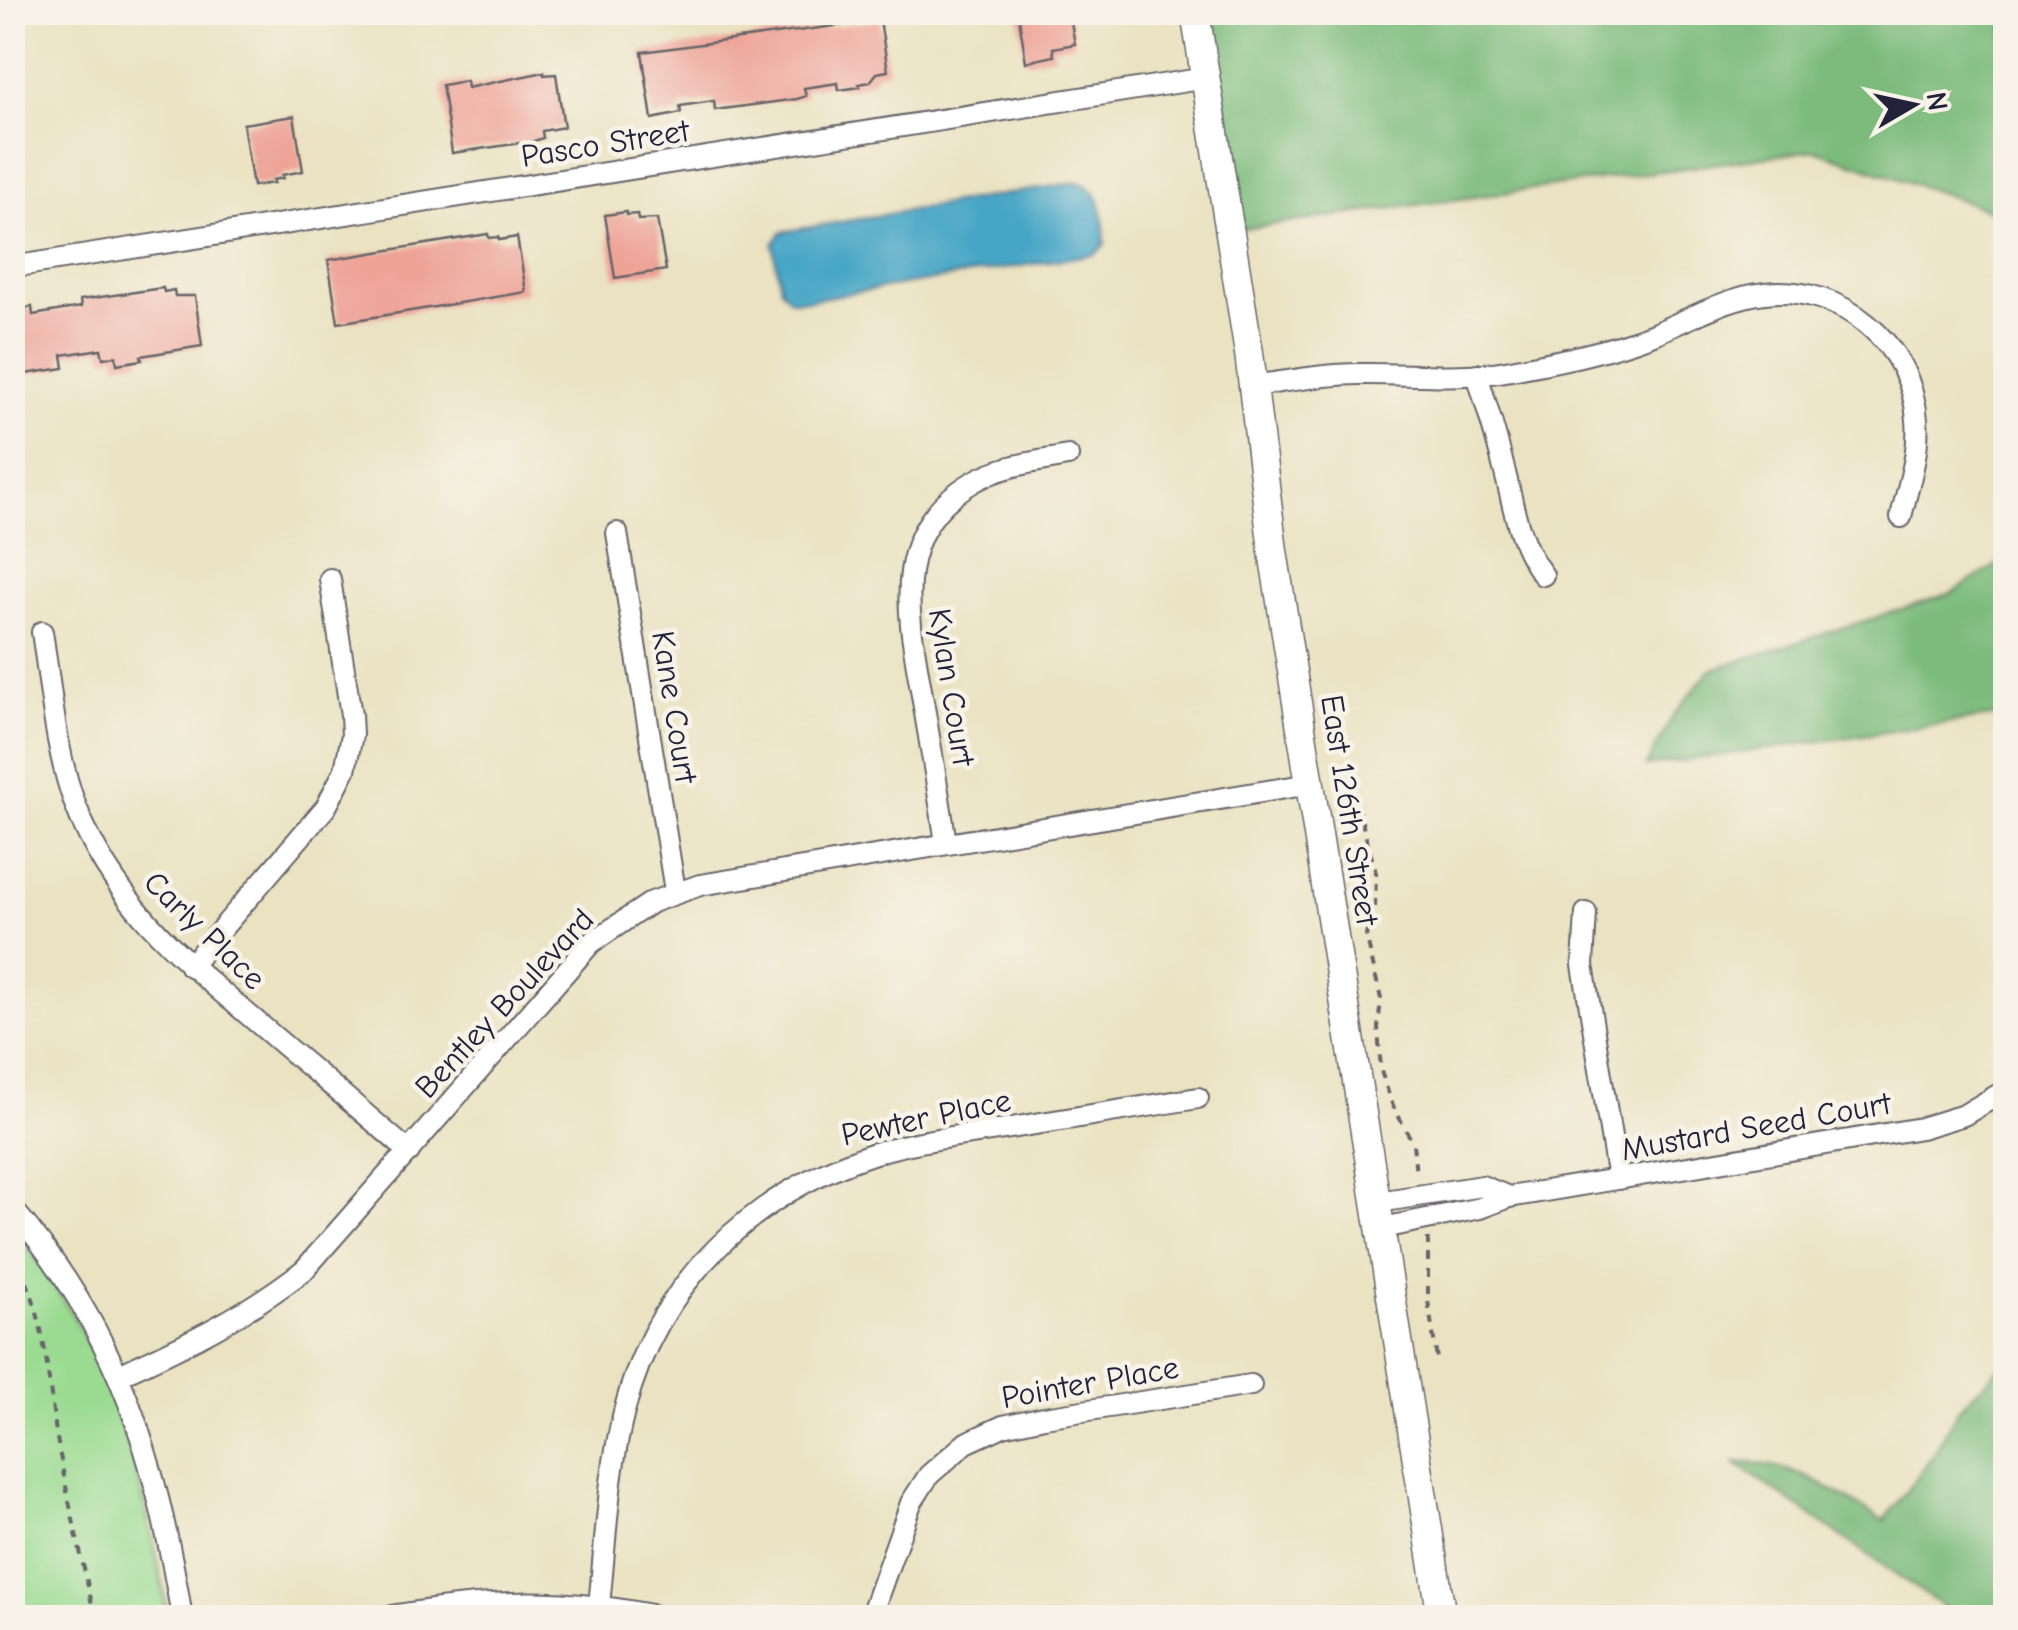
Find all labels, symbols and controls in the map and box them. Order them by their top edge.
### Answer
north arrow [1863,55,1963,155]
text: N [1919,90,1954,113]
street label: Pasco Street [518,112,692,175]
street label: Kylan Court [921,606,982,769]
street label: Kane Court [644,628,705,787]
street label: East 126th Street [1313,692,1386,929]
street label: Carly Place [136,864,273,997]
street label: Bentley Boulevard [407,901,601,1106]
street label: Pewter Place [838,1081,1014,1153]
street label: Mustard Seed Court [1619,1084,1894,1168]
street label: Pointer Place [999,1349,1181,1416]

